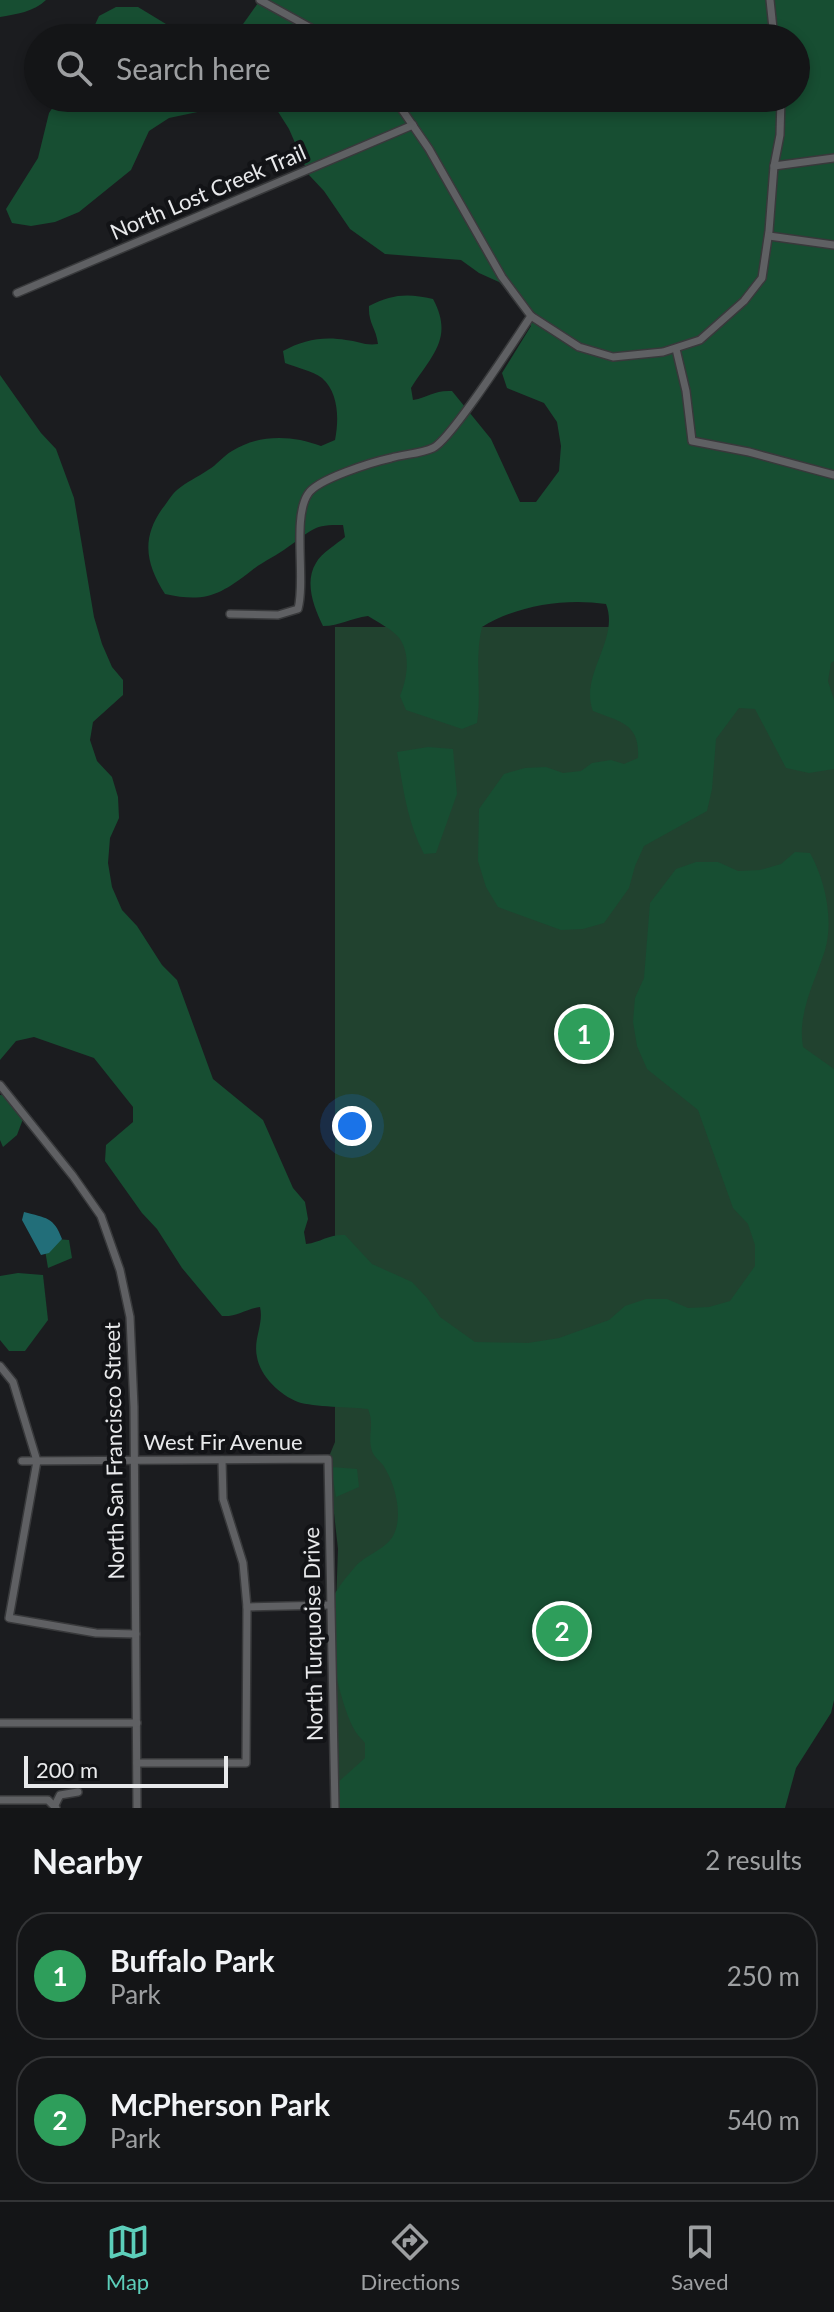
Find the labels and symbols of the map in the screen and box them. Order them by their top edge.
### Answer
street label: North Lost Creek Trail [106,138,310,245]
pin: 1 [558,1004,610,1064]
your location [332,1106,372,1146]
street label: North San Francisco Street [98,1322,129,1580]
street label: West Fir Avenue [143,1428,303,1455]
street label: North Turquoise Drive [297,1527,328,1741]
pin: 2 [536,1601,588,1661]
scale bar [24,1752,228,1788]

